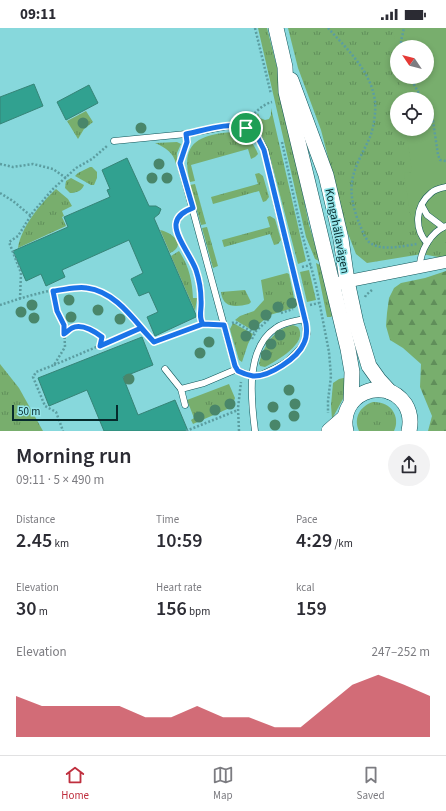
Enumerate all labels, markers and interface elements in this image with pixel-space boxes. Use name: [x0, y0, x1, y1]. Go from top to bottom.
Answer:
text: 09:11: [20, 4, 56, 25]
north arrow: [390, 40, 434, 84]
map controls: [390, 40, 434, 136]
button: locate: [390, 92, 434, 136]
pin: [229, 111, 263, 145]
icon: arrive: [235, 117, 257, 139]
street label: Kongahällavägen: [320, 187, 354, 275]
scale bar: [12, 403, 118, 422]
text: 50 m: [18, 404, 40, 419]
text: Morning run: [16, 440, 132, 472]
button: share: [388, 444, 430, 486]
text: 09:11 · 5 × 490 m: [16, 471, 104, 489]
text: Distance: [16, 512, 55, 527]
text: Time: [156, 512, 179, 527]
text: Pace: [296, 512, 318, 527]
text: 2.45: [16, 527, 52, 555]
text: 10:59: [156, 527, 203, 555]
text: 4:29: [296, 527, 332, 555]
text: km: [52, 536, 69, 551]
text: /km: [332, 536, 353, 551]
text: Elevation: [16, 580, 59, 595]
text: Heart rate: [156, 580, 202, 595]
text: kcal: [296, 580, 315, 595]
text: 30: [16, 595, 37, 623]
text: 156: [156, 595, 187, 623]
text: 159: [296, 595, 327, 623]
text: m: [37, 604, 48, 619]
text: bpm: [187, 604, 210, 619]
text: Elevation: [16, 643, 67, 661]
text: 247–252 m: [372, 643, 430, 661]
tab: Home: [61, 764, 89, 803]
tab: Map: [212, 764, 234, 803]
tab: Saved: [357, 764, 385, 803]

